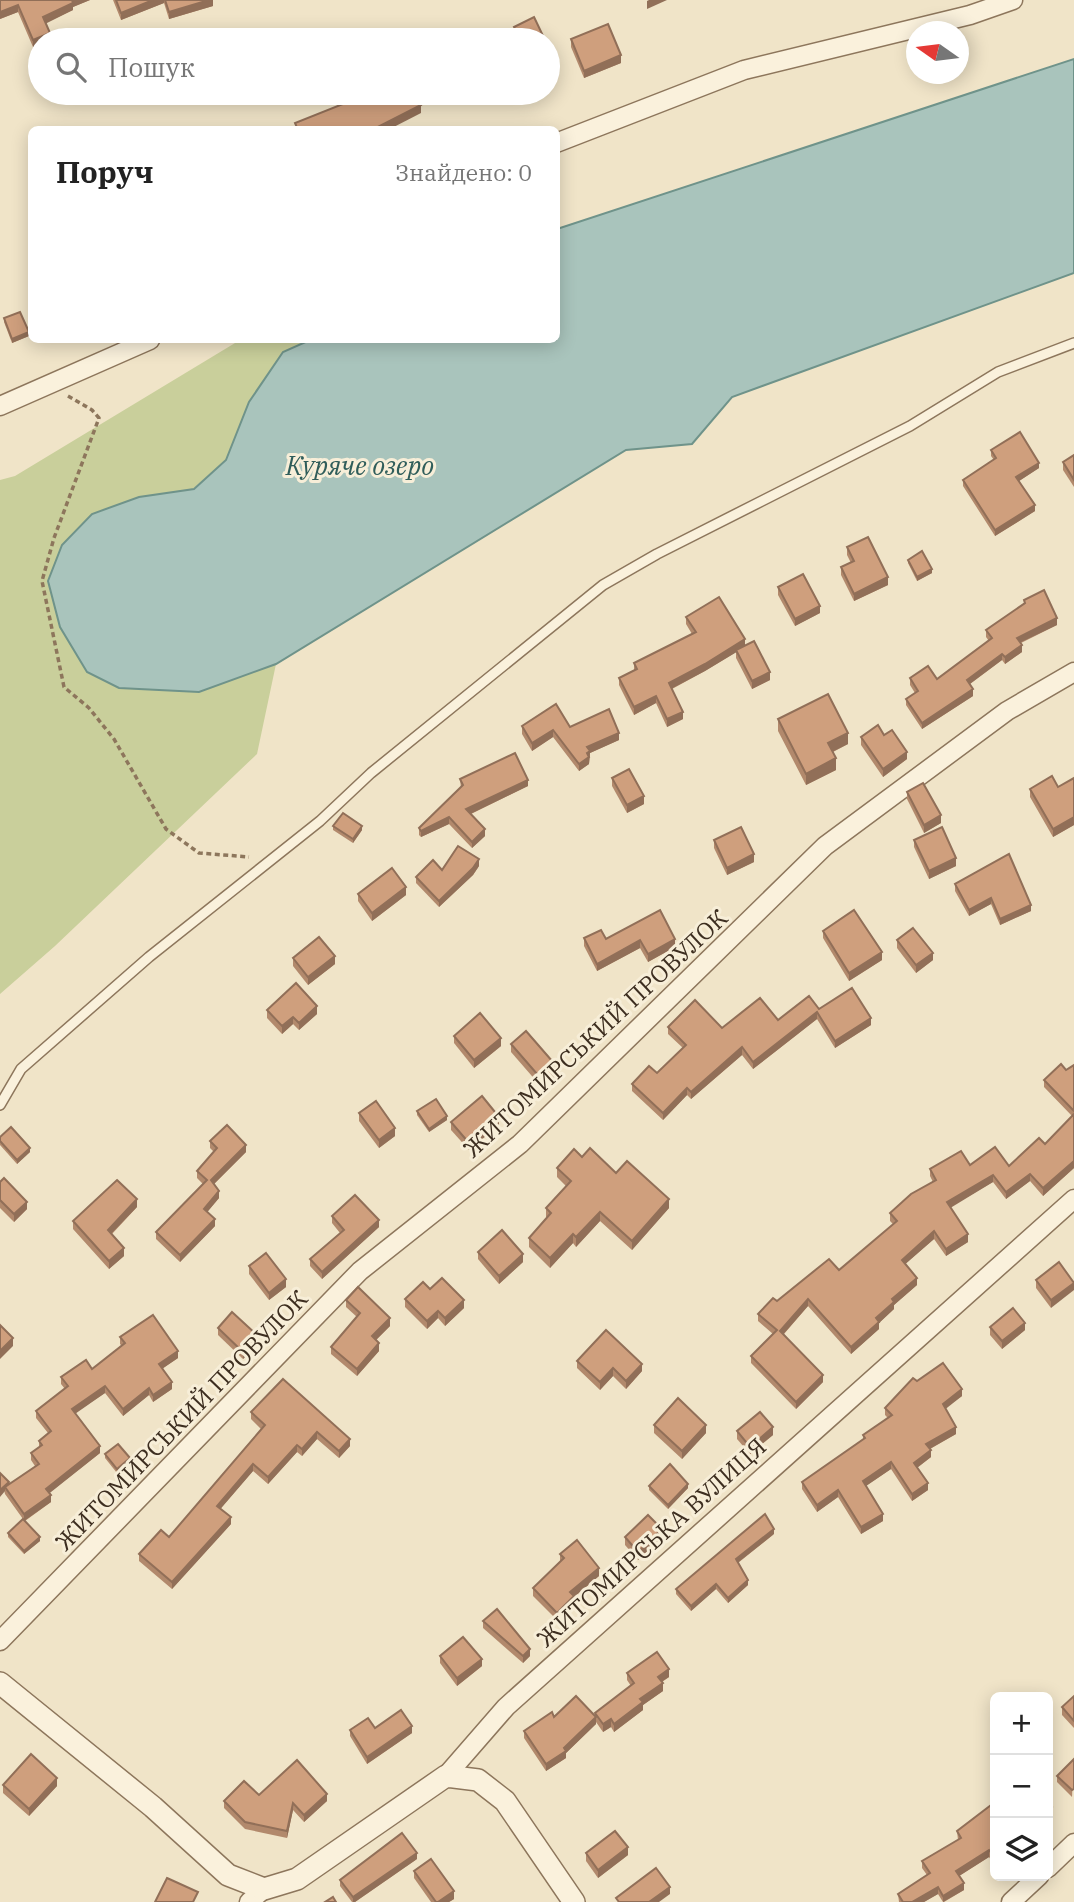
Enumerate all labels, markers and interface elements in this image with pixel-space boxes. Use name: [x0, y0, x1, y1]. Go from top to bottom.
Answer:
north arrow: [906, 21, 969, 84]
search box: [28, 28, 560, 105]
icon: search: [52, 48, 90, 86]
text: Пошук: [108, 50, 195, 84]
text: Поруч: [56, 152, 153, 191]
text: Знайдено: 0: [395, 157, 532, 187]
water label: Куряче озеро: [285, 448, 434, 482]
street label: ЖИТОМИРСЬКИЙ ПРОВУЛОК: [456, 901, 734, 1164]
street label: ЖИТОМИРСЬКИЙ ПРОВУЛОК: [48, 1282, 315, 1557]
street label: ЖИТОМИРСЬКА ВУЛИЦЯ: [529, 1430, 773, 1654]
map controls: [990, 1692, 1053, 1881]
button: +: [990, 1692, 1053, 1755]
button: −: [990, 1755, 1053, 1818]
button: layers: [990, 1818, 1053, 1881]

